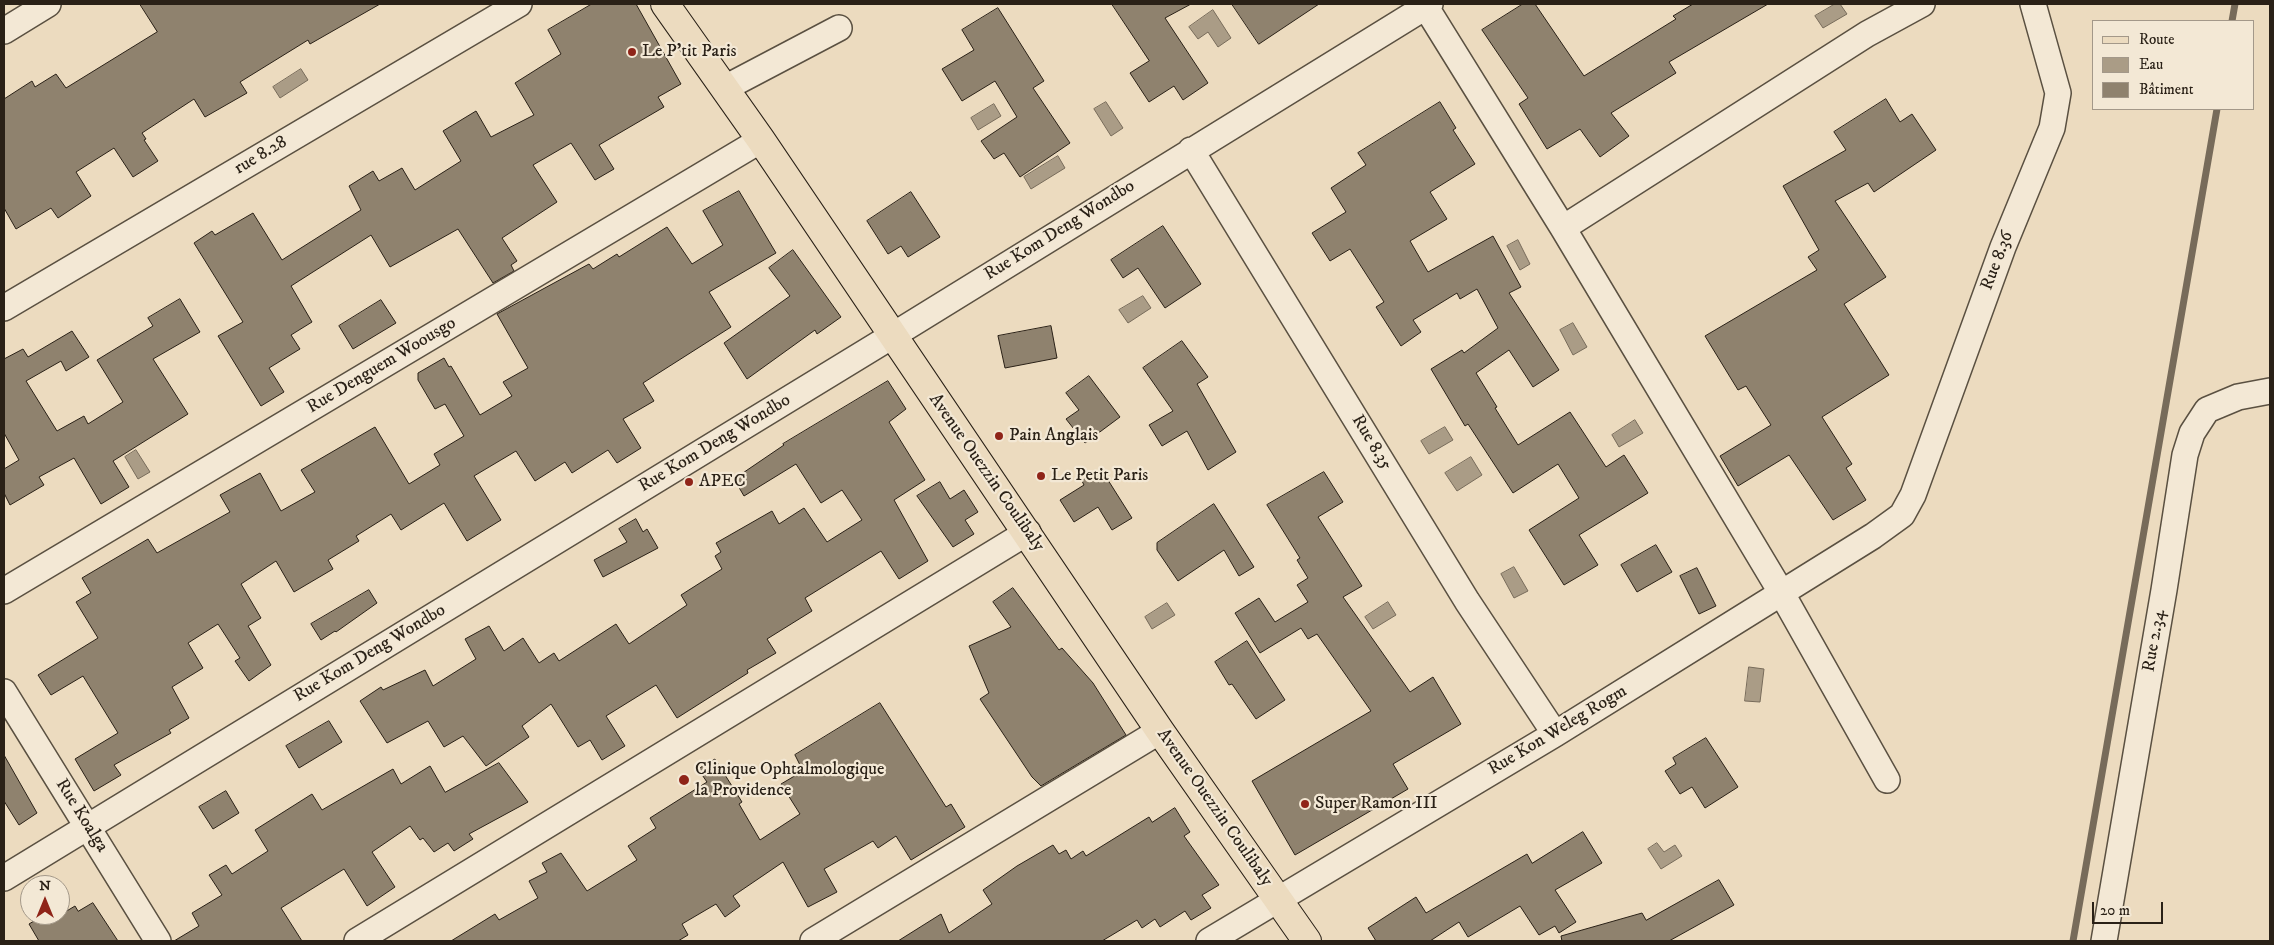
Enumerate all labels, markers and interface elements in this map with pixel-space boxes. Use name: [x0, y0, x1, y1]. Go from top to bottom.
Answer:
legend: [2092, 20, 2254, 110]
text: Route: [2139, 30, 2174, 49]
place label: Le P'tit Paris: [642, 41, 737, 63]
marker: Le P'tit Paris: [626, 46, 638, 58]
text: Eau: [2139, 55, 2163, 74]
text: Bâtiment: [2139, 80, 2194, 99]
street label: rue 8.28: [231, 132, 291, 180]
street label: Rue Kom Deng Wondbo: [981, 176, 1139, 286]
street label: Rue 8.36: [1977, 229, 2019, 293]
street label: Rue Denguem Woousgo: [304, 313, 460, 419]
street label: Rue Kom Deng Wondbo: [635, 390, 795, 498]
street label: Avenue Ouezzin Coulibaly: [923, 390, 1049, 556]
street label: Rue 8.35: [1346, 411, 1396, 475]
place label: Pain Anglais: [1009, 425, 1098, 447]
marker: Pain Anglais: [993, 430, 1005, 442]
place label: Le Petit Paris: [1051, 465, 1148, 487]
marker: Le Petit Paris: [1035, 470, 1047, 482]
place label: APEC: [699, 471, 746, 493]
marker: APEC: [683, 476, 695, 488]
street label: Rue Kom Deng Wondbo: [290, 600, 450, 708]
street label: Rue 2.34: [2139, 608, 2171, 674]
street label: Rue Kon Weleg Rogm: [1485, 681, 1631, 781]
street label: Avenue Ouezzin Coulibaly: [1151, 725, 1277, 891]
place label: Clinique Ophtalmologique la Providence: [695, 759, 885, 802]
marker: Clinique Ophtalmologique la Providence: [677, 773, 691, 787]
street label: Rue Koalga: [50, 775, 112, 857]
place label: Super Ramon III: [1315, 793, 1438, 815]
marker: Super Ramon III: [1299, 798, 1311, 810]
north arrow: [20, 875, 70, 925]
text: N: [39, 877, 51, 895]
scale bar: [2094, 892, 2165, 924]
text: 20 m: [2100, 901, 2130, 920]

